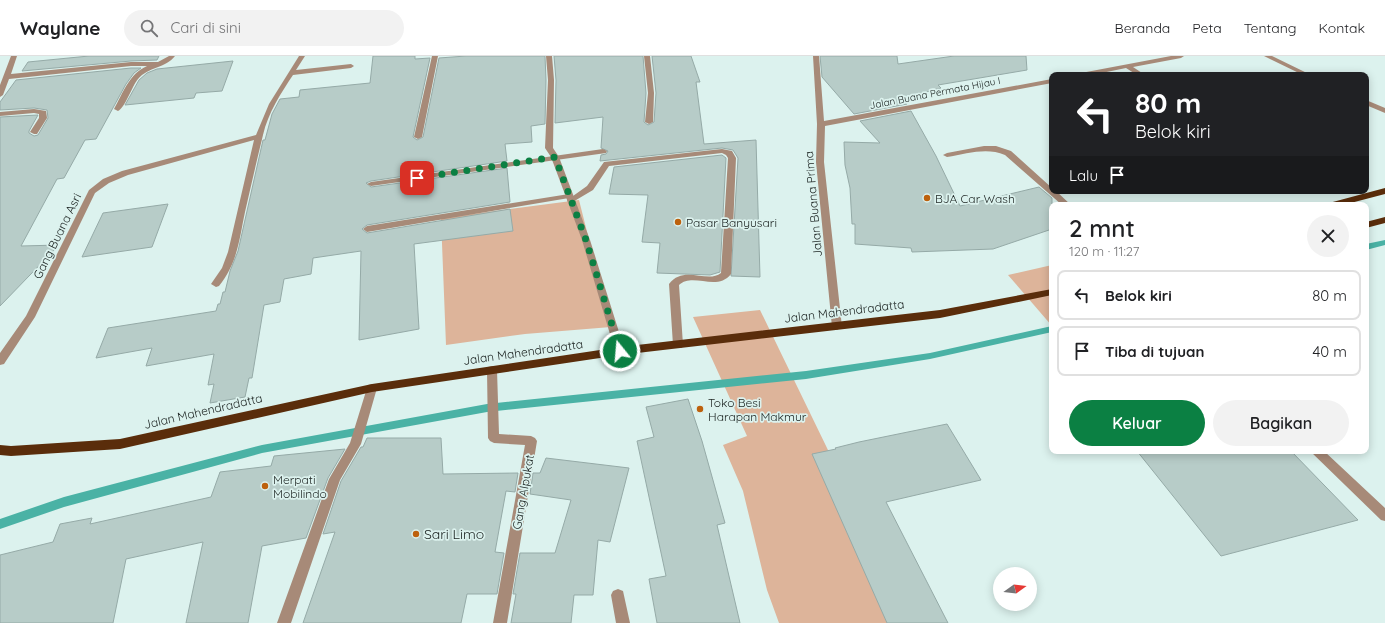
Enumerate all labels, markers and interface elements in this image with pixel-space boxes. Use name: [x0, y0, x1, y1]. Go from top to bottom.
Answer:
search box: [124, 10, 404, 46]
text: Waylane: [20, 16, 100, 40]
icon: search: [138, 17, 160, 39]
text: Cari di sini: [170, 18, 241, 37]
text: Beranda: [1115, 19, 1170, 37]
text: Peta: [1192, 19, 1222, 37]
text: Tentang: [1244, 19, 1297, 37]
text: Kontak: [1319, 19, 1365, 37]
street label: Jalan Buana Permata Hijau I: [868, 74, 1002, 112]
text: 80 m: [1135, 85, 1201, 120]
icon: left: [1069, 88, 1121, 140]
text: Belok kiri: [1135, 120, 1211, 143]
street label: Jalan Buana Prima: [801, 150, 825, 258]
pin: [400, 161, 434, 195]
icon: arrive: [1106, 164, 1128, 186]
text: Lalu: [1069, 166, 1098, 185]
icon: arrive: [406, 167, 428, 189]
street label: Gang Buana Asri: [30, 191, 84, 281]
place label: BJA Car Wash: [935, 191, 1015, 206]
marker: BJA Car Wash: [922, 193, 932, 203]
text: 2 mnt: [1069, 213, 1135, 243]
place label: Pasar Banyusari: [686, 215, 777, 230]
button: close: [1307, 215, 1349, 257]
marker: Pasar Banyusari: [673, 217, 683, 227]
text: 120 m · 11:27: [1069, 243, 1139, 259]
icon: left: [1071, 284, 1093, 306]
text: Belok kiri: [1105, 286, 1172, 305]
text: 80 m: [1312, 286, 1347, 305]
street label: Jalan Mahendradatta: [783, 296, 905, 326]
position arrow: [599, 330, 641, 372]
street label: Jalan Mahendradatta: [462, 336, 584, 368]
icon: arrive: [1071, 340, 1093, 362]
text: Tiba di tujuan: [1105, 342, 1204, 361]
text: 40 m: [1312, 342, 1347, 361]
street label: Jalan Mahendradatta: [142, 390, 264, 432]
place label: Toko Besi Harapan Makmur: [708, 395, 807, 424]
button: Keluar: [1069, 400, 1205, 446]
button: Bagikan: [1213, 400, 1349, 446]
marker: Toko Besi Harapan Makmur: [695, 404, 705, 414]
street label: Gang Alpukat: [509, 453, 537, 531]
place label: Merpati Mobilindo: [273, 472, 327, 501]
marker: Merpati Mobilindo: [260, 481, 270, 491]
place label: Sari Limo: [424, 525, 484, 543]
marker: Sari Limo: [411, 529, 421, 539]
north arrow: [993, 567, 1037, 611]
map controls: [993, 567, 1037, 611]

